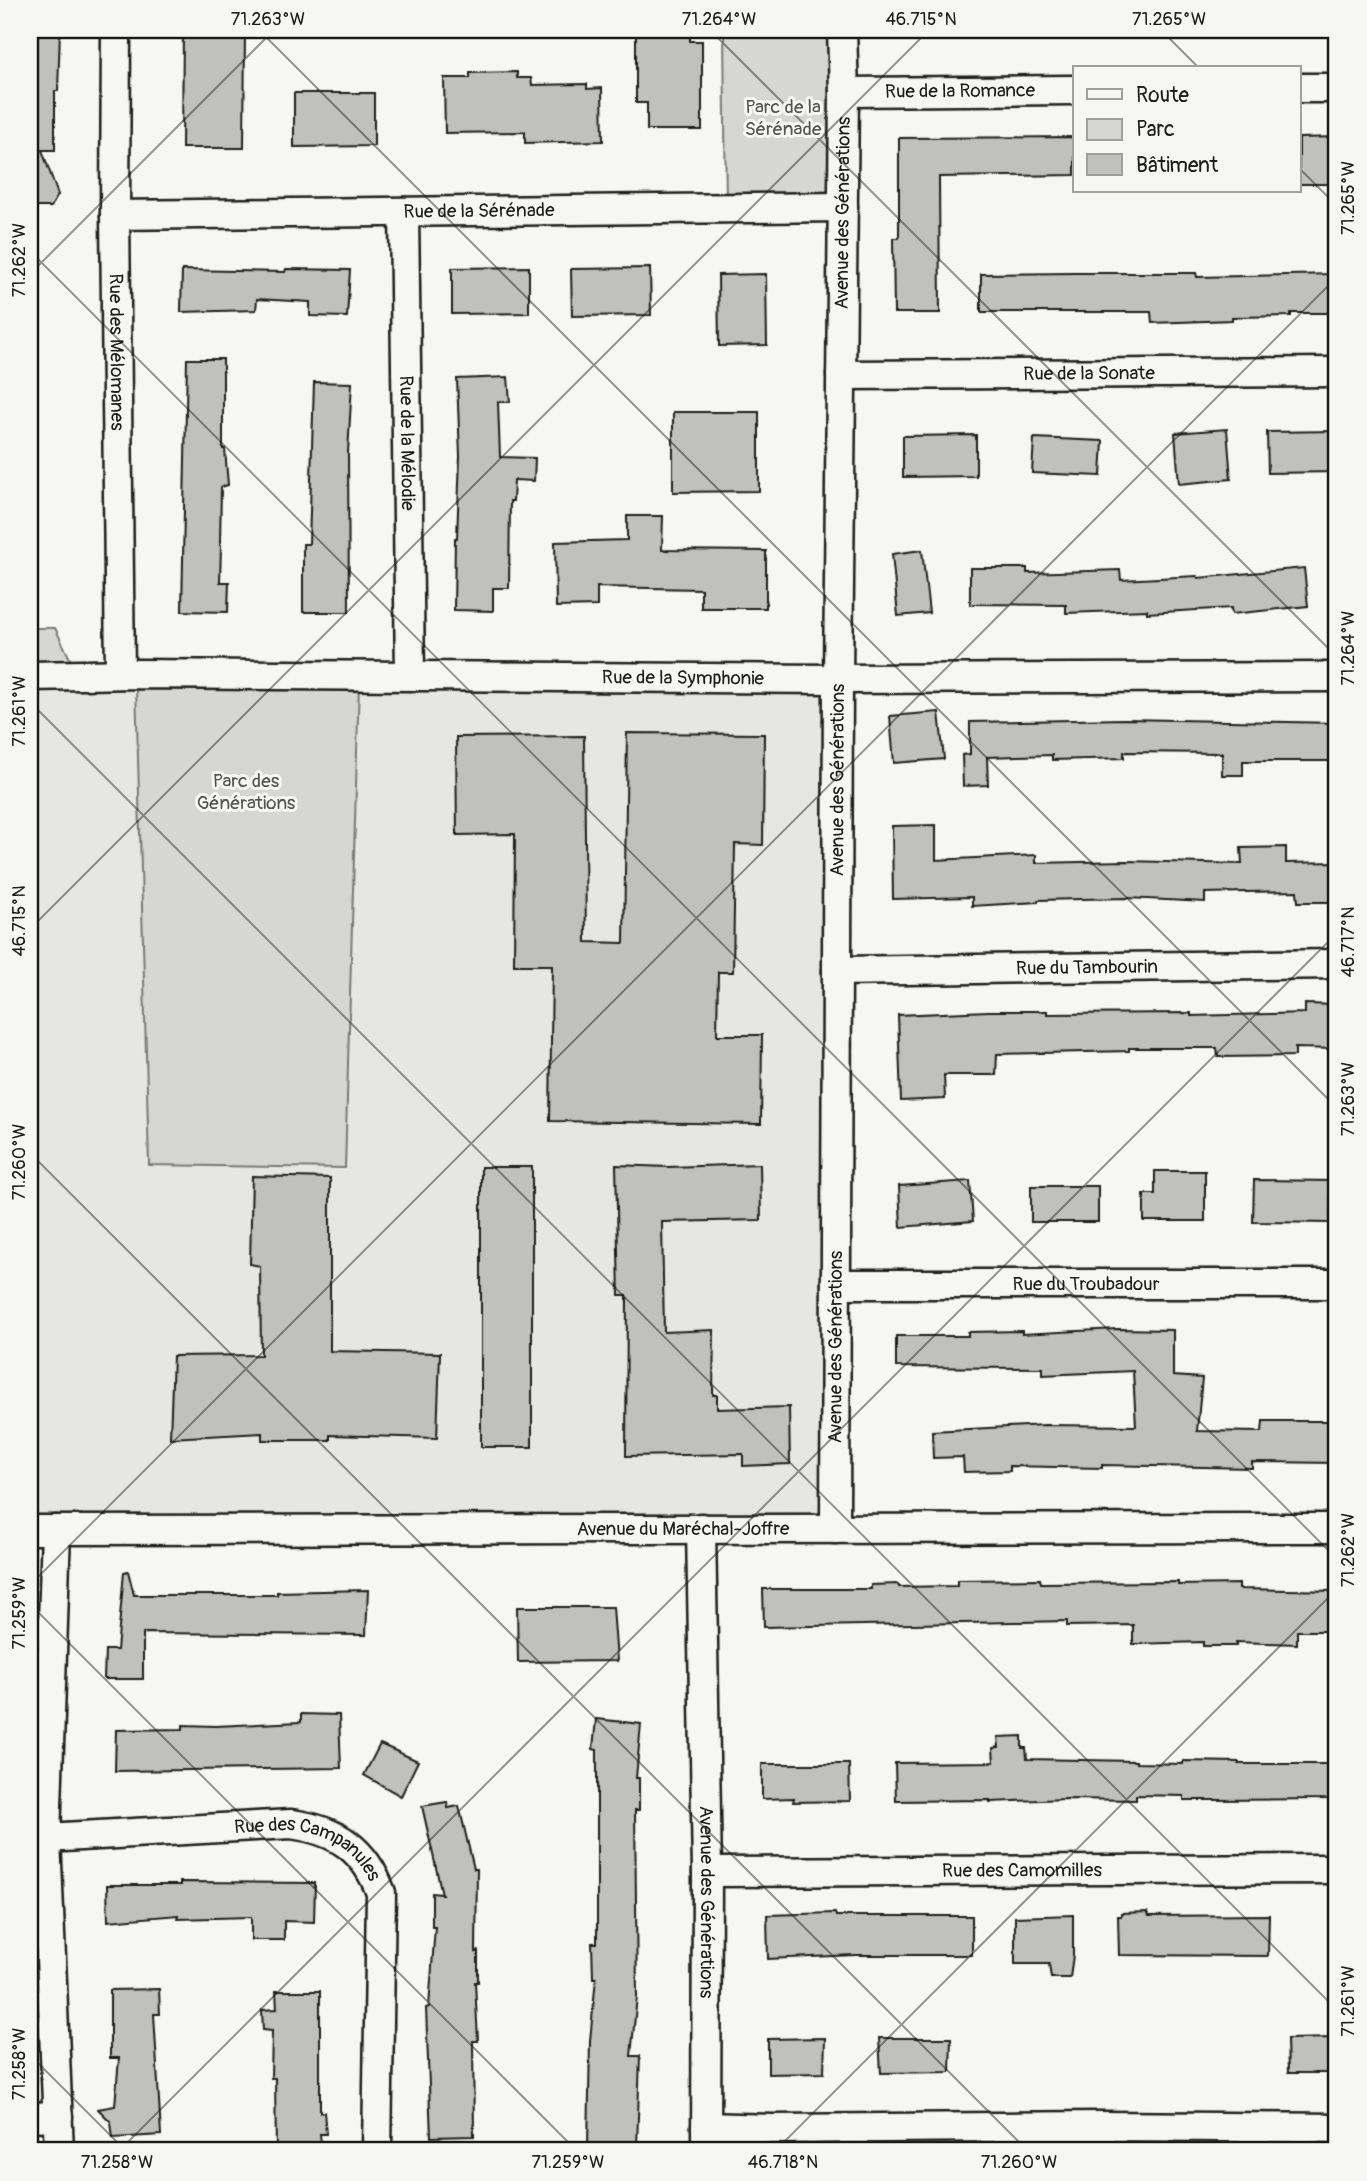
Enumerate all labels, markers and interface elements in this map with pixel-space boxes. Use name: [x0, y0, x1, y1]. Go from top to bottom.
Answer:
text: 71.263°W: [231, 8, 305, 31]
text: 71.264°W: [682, 8, 756, 31]
text: 46.715°N: [885, 8, 957, 31]
text: 71.265°W: [1132, 8, 1206, 31]
legend: [1073, 66, 1300, 192]
street label: Rue de la Romance: [885, 78, 1036, 104]
text: Route: [1136, 82, 1189, 109]
park label: Parc de la Sérénade: [745, 95, 822, 141]
street label: Avenue des Générations: [830, 116, 856, 310]
text: Parc: [1136, 116, 1175, 143]
text: Bâtiment: [1136, 152, 1219, 179]
text: 71.265°W: [1337, 161, 1360, 235]
street label: Rue de la Sérénade: [403, 198, 555, 224]
text: 71.262°W: [8, 223, 31, 297]
street label: Rue des Mélomanes: [104, 273, 129, 431]
street label: Rue de la Sonate: [1023, 361, 1156, 386]
street label: Rue de la Mélodie: [394, 375, 420, 511]
text: 71.264°W: [1337, 611, 1360, 685]
street label: Rue de la Symphonie: [602, 665, 765, 690]
text: 71.261°W: [8, 675, 31, 747]
street label: Avenue des Générations: [825, 683, 850, 876]
park label: Parc des Générations: [197, 769, 296, 815]
text: 46.715°N: [8, 885, 31, 957]
text: 46.717°N: [1337, 907, 1360, 978]
street label: Rue du Tambourin: [1016, 955, 1158, 980]
text: 71.263°W: [1337, 1062, 1360, 1136]
text: 71.260°W: [8, 1124, 31, 1200]
street label: Avenue des Générations: [823, 1250, 848, 1443]
street label: Rue du Troubadour: [1013, 1272, 1160, 1296]
text: 71.262°W: [1337, 1513, 1360, 1587]
street label: Avenue du Maréchal-Joffre: [577, 1517, 790, 1541]
text: 71.259°W: [8, 1577, 31, 1649]
street label: Avenue des Générations: [694, 1805, 719, 1999]
street label: Rue des Campanules: [234, 1812, 386, 1886]
street label: Rue des Camomilles: [942, 1858, 1102, 1883]
text: 71.261°W: [1337, 1965, 1360, 2037]
text: 71.258°W: [8, 2028, 31, 2100]
text: 71.258°W: [81, 2151, 153, 2174]
text: 71.259°W: [532, 2151, 604, 2174]
text: 46.718°N: [748, 2151, 818, 2174]
text: 71.260°W: [981, 2151, 1057, 2174]

